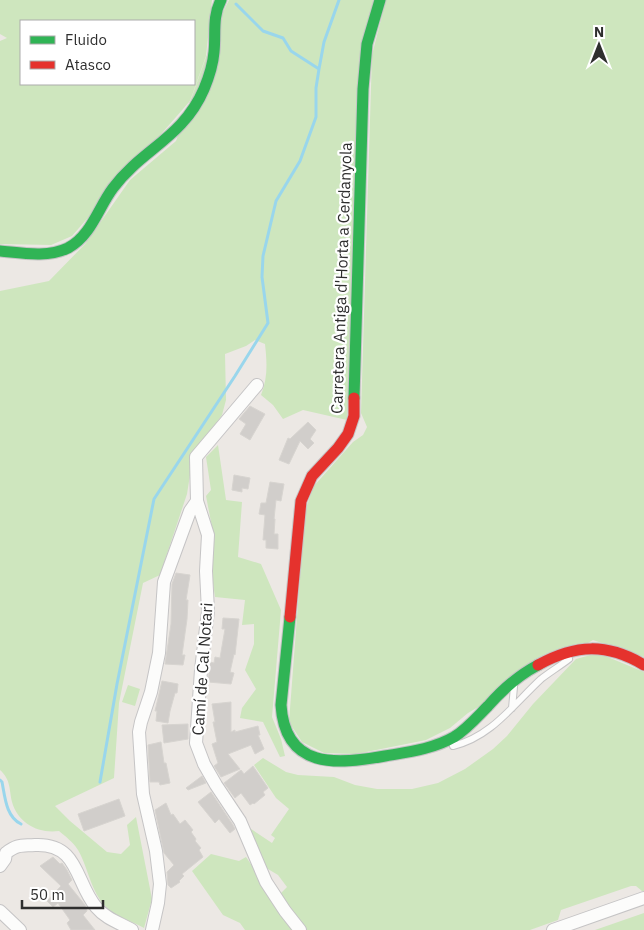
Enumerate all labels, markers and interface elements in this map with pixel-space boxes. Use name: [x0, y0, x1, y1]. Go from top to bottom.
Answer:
legend: [20, 20, 195, 85]
north arrow: [574, 20, 624, 70]
text: N: [594, 23, 604, 41]
text: Fluido: [65, 30, 107, 49]
text: Atasco: [65, 55, 111, 74]
street label: Carretera Antiga d'Horta a Cerdanyola: [326, 141, 356, 414]
street label: Camí de Cal Notari: [187, 602, 217, 736]
scale bar: [22, 878, 104, 910]
text: 50 m: [30, 885, 65, 904]

